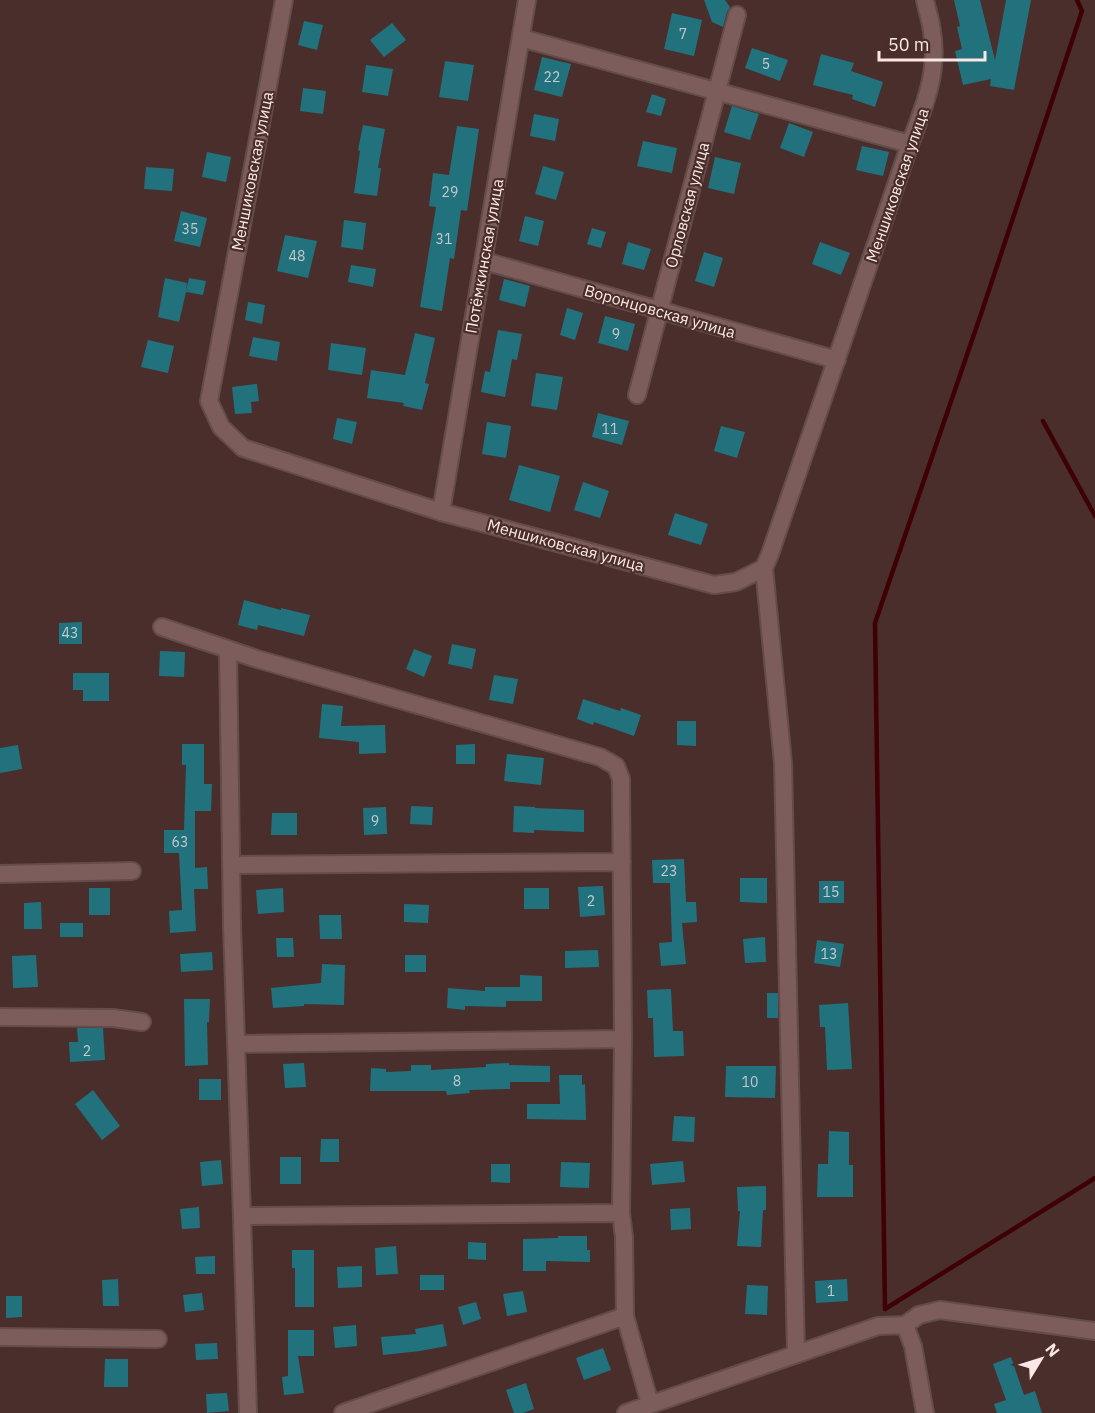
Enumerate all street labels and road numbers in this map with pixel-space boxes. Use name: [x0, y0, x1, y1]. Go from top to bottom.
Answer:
street label: Меншиковская улица: [227, 89, 277, 252]
street label: Меншиковская улица: [861, 105, 933, 265]
street label: Орловская улица: [661, 139, 714, 270]
street label: Потёмкинская улица: [461, 177, 508, 335]
street label: Воронцовская улица: [582, 280, 738, 342]
street label: Меншиковская улица: [485, 514, 647, 576]

